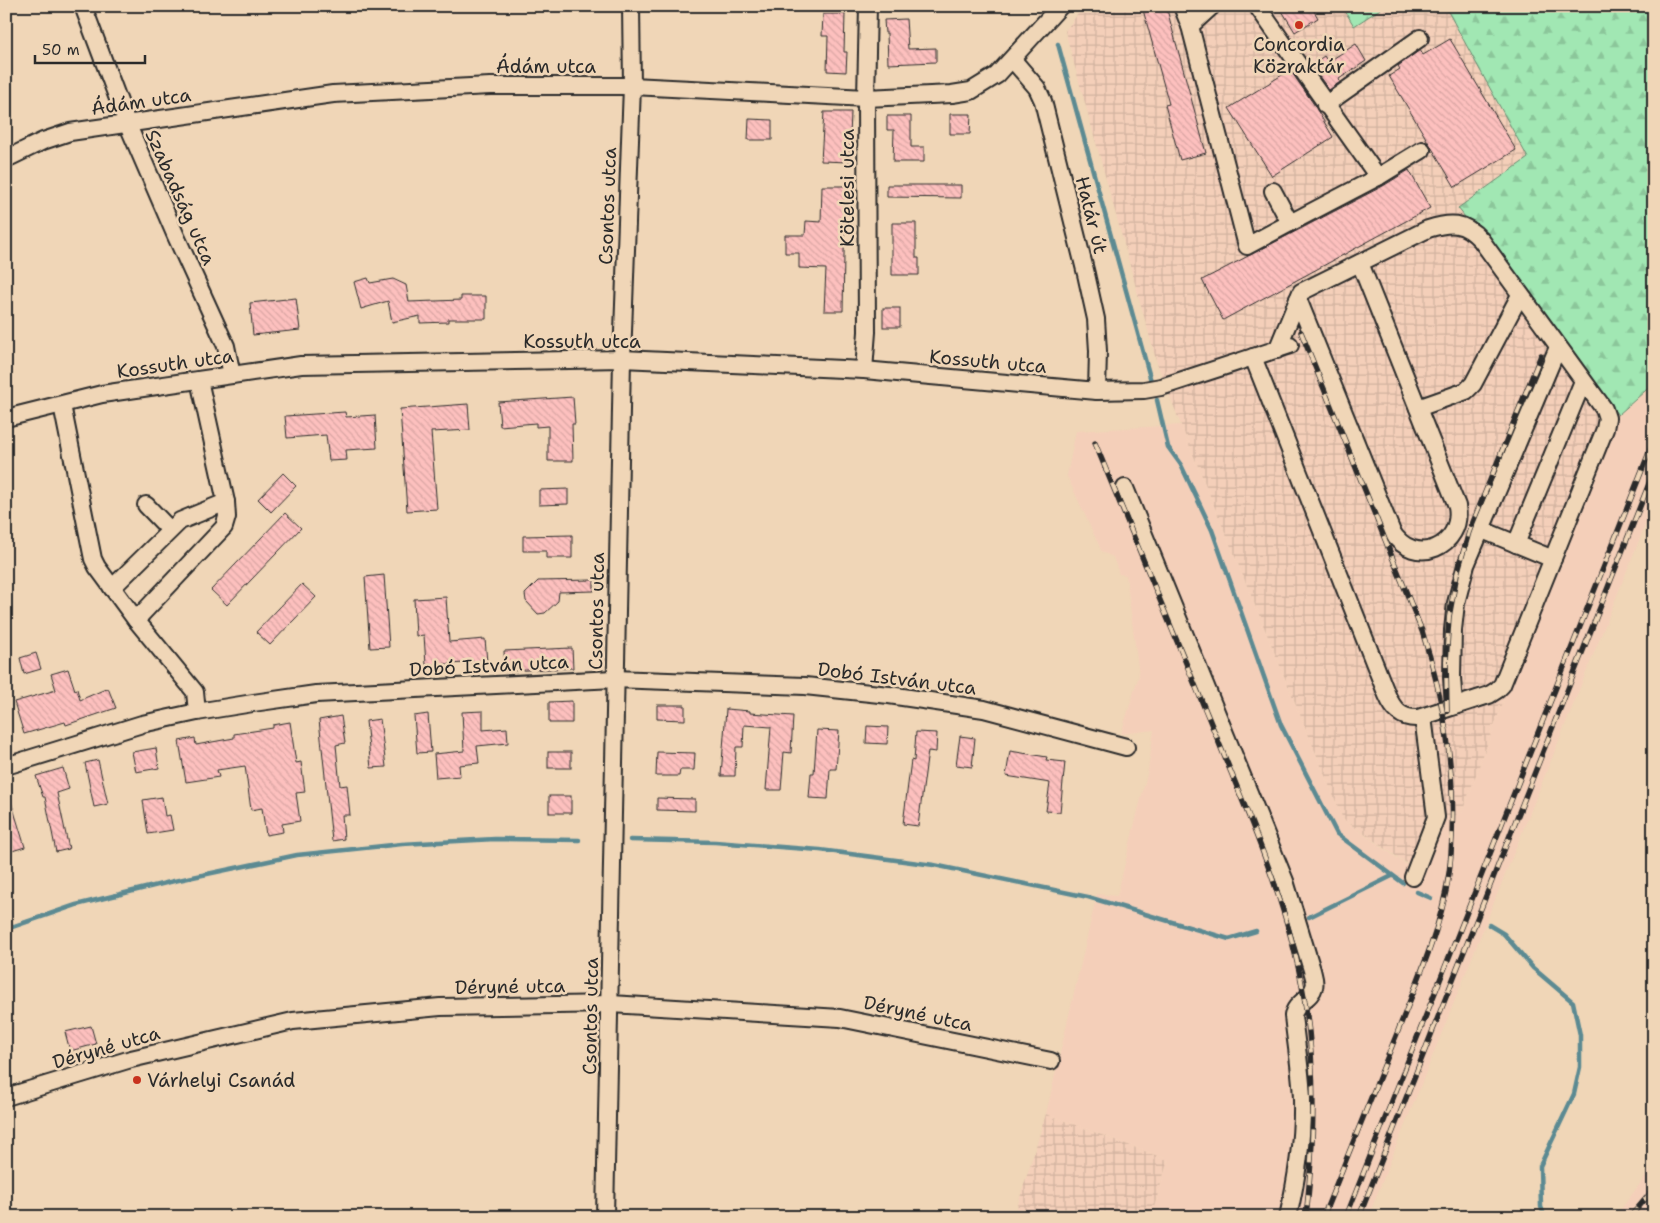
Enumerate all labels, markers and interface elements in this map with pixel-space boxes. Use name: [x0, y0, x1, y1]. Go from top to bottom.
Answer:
marker: Concordia Közraktár: [1293, 19, 1305, 31]
scale bar: [35, 32, 145, 64]
place label: Concordia Közraktár: [1253, 32, 1345, 79]
text: 50 m: [42, 40, 80, 60]
street label: Ádám utca: [496, 53, 596, 79]
street label: Ádám utca: [90, 81, 193, 121]
street label: Szabadság utca: [139, 125, 222, 269]
street label: Kötelesi utca: [835, 129, 860, 247]
street label: Csontos utca: [593, 147, 622, 265]
street label: Határ út: [1070, 174, 1113, 257]
street label: Kossuth utca: [523, 329, 641, 354]
street label: Kossuth utca: [115, 343, 235, 384]
street label: Kossuth utca: [928, 344, 1048, 379]
street label: Csontos utca: [583, 552, 610, 670]
street label: Dobó István utca: [409, 649, 570, 682]
street label: Dobó István utca: [816, 656, 978, 701]
street label: Csontos utca: [577, 957, 604, 1075]
street label: Déryné utca: [455, 973, 566, 1000]
street label: Déryné utca: [861, 990, 975, 1037]
street label: Déryné utca: [50, 1020, 163, 1075]
place label: Várhelyi Csanád: [147, 1068, 295, 1093]
marker: Várhelyi Csanád: [131, 1074, 143, 1086]

